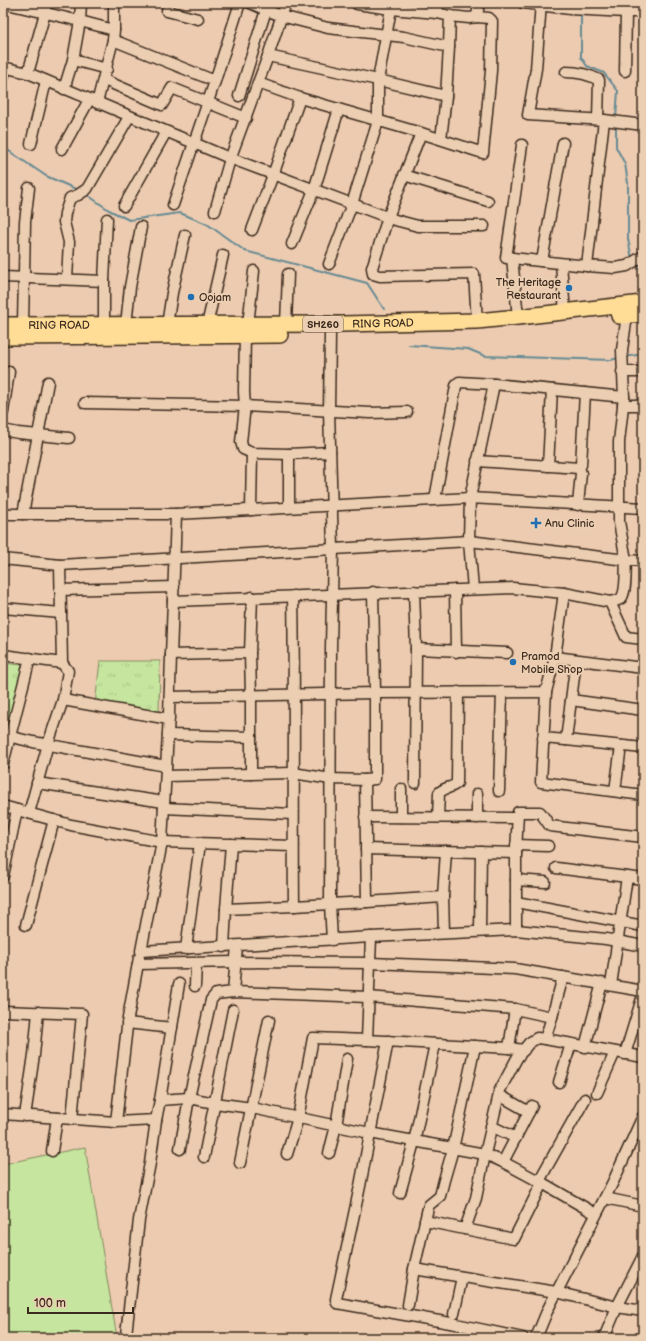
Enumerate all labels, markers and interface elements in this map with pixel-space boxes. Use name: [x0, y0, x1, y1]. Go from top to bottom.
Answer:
place label: The Heritage Restaurant: [496, 276, 562, 302]
marker: The Heritage Restaurant: [564, 283, 574, 293]
place label: Oojam: [199, 291, 231, 304]
marker: Oojam: [186, 292, 196, 302]
road number: SH260: [303, 316, 343, 332]
street label: RING ROAD: [352, 316, 414, 331]
street label: RING ROAD: [28, 319, 90, 332]
marker: Anu Clinic: [530, 517, 542, 529]
place label: Anu Clinic: [545, 517, 595, 530]
place label: Pramod Mobile Shop: [521, 650, 583, 676]
marker: Pramod Mobile Shop: [508, 657, 518, 667]
scale bar: [28, 1289, 133, 1315]
text: 100 m: [34, 1296, 66, 1311]

